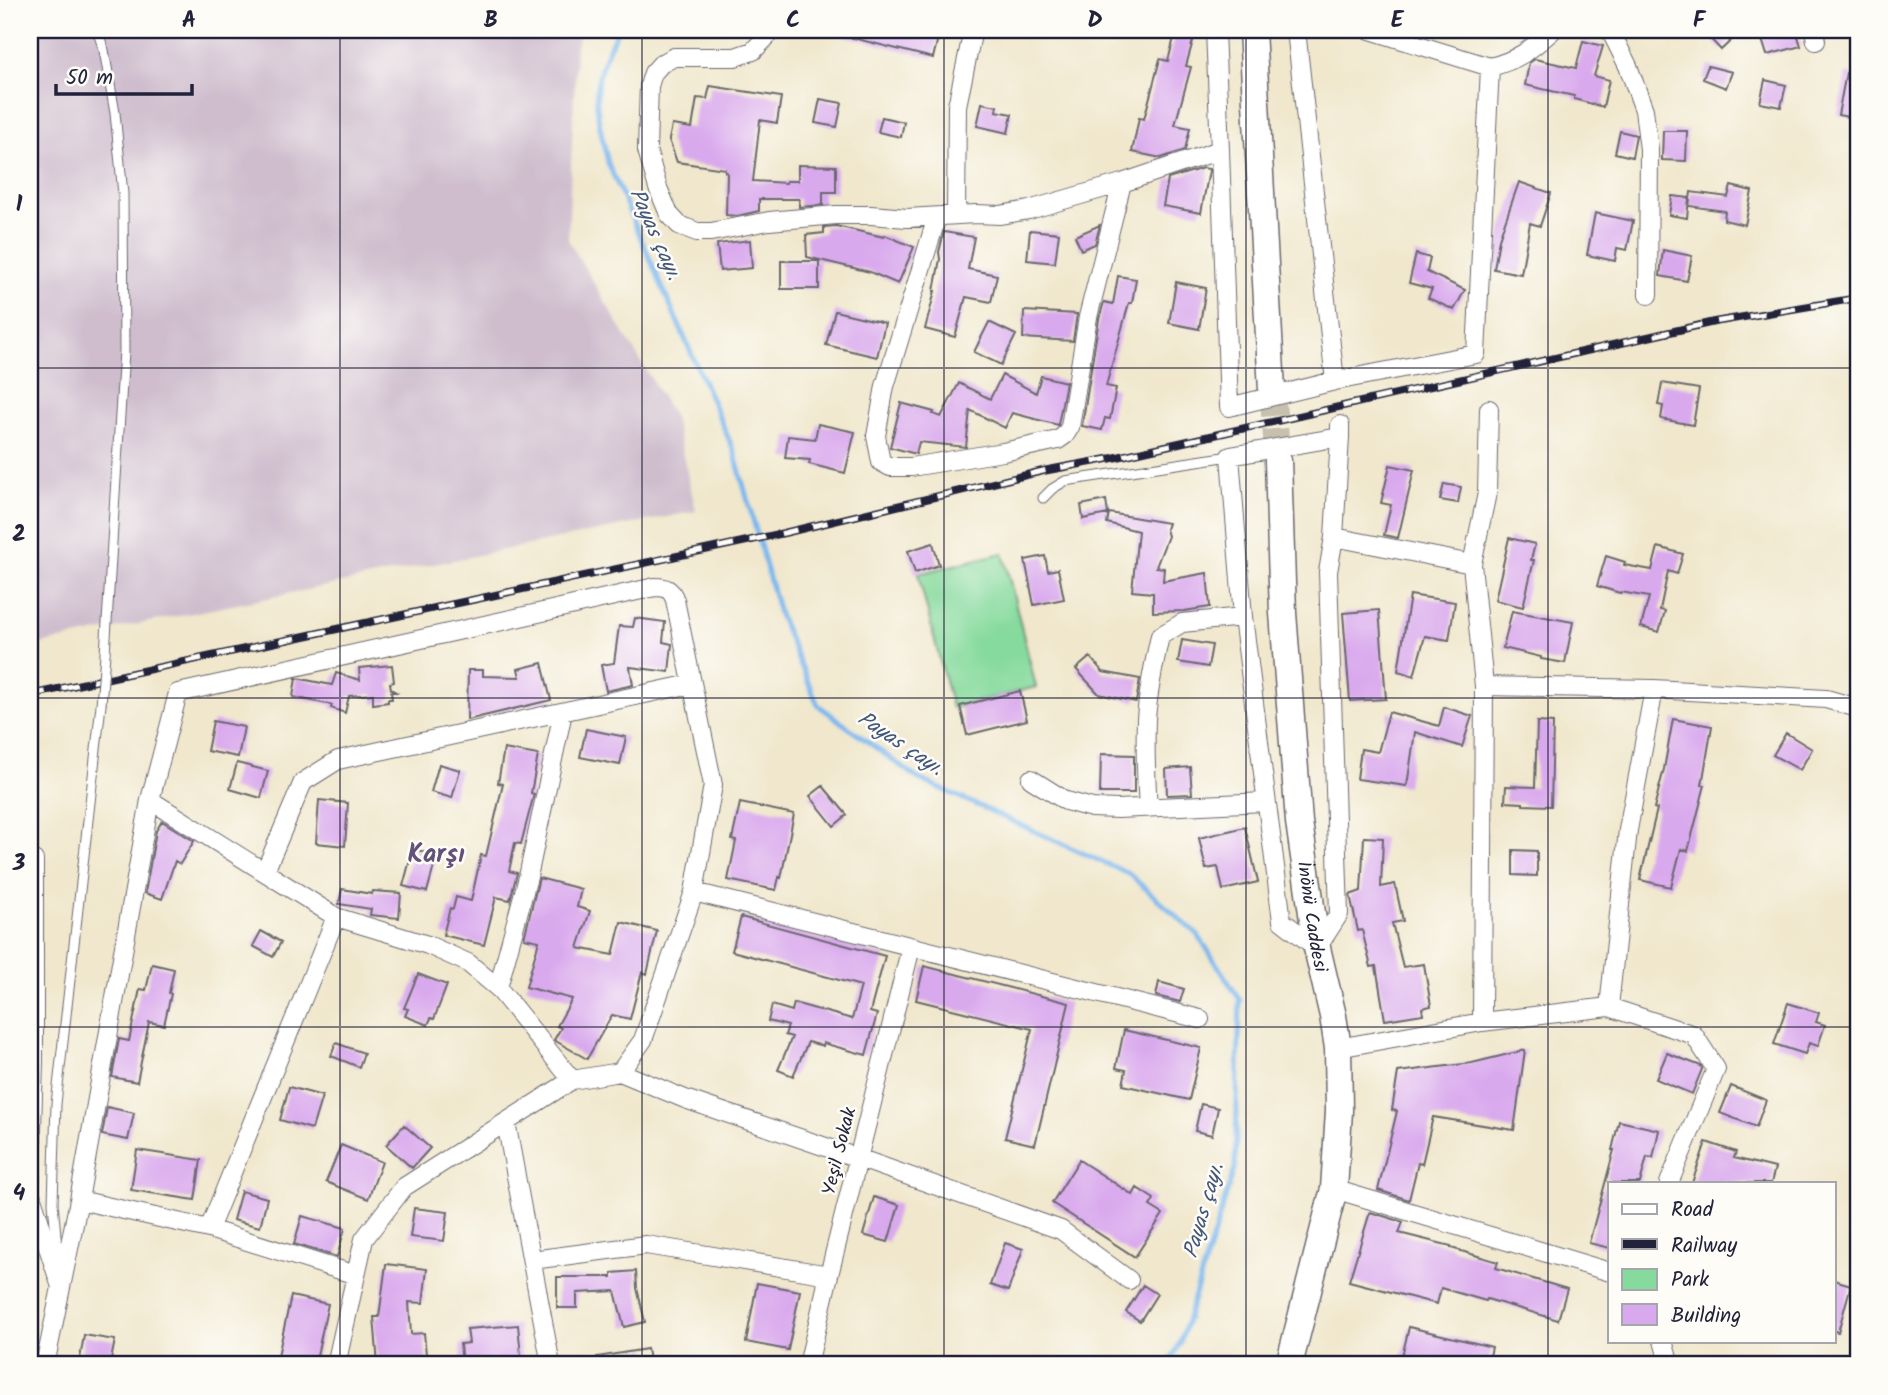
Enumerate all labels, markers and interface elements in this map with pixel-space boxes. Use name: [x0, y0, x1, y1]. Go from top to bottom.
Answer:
text: A: [182, 3, 196, 39]
text: B: [484, 3, 498, 39]
text: C: [786, 3, 800, 39]
text: D: [1087, 3, 1103, 39]
text: E: [1391, 3, 1405, 39]
text: F: [1693, 3, 1707, 39]
scale bar: [56, 52, 192, 96]
text: 50 m: [66, 62, 113, 95]
water label: Payas çayı.: [620, 183, 690, 286]
text: 1: [16, 187, 23, 223]
text: 2: [12, 517, 26, 553]
water label: Payas çayı.: [850, 703, 950, 785]
district label: Karşı: [407, 834, 465, 876]
text: 3: [12, 846, 26, 882]
street label: İnönü Caddesi: [1288, 859, 1335, 977]
street label: Yeşil Sokak: [815, 1104, 865, 1199]
water label: Payas çayı.: [1175, 1159, 1234, 1262]
text: 4: [13, 1176, 26, 1212]
legend: [1608, 1182, 1836, 1342]
text: Road: [1671, 1194, 1714, 1227]
text: Railway: [1671, 1230, 1737, 1263]
text: Park: [1671, 1264, 1709, 1297]
text: Building: [1671, 1300, 1741, 1333]

